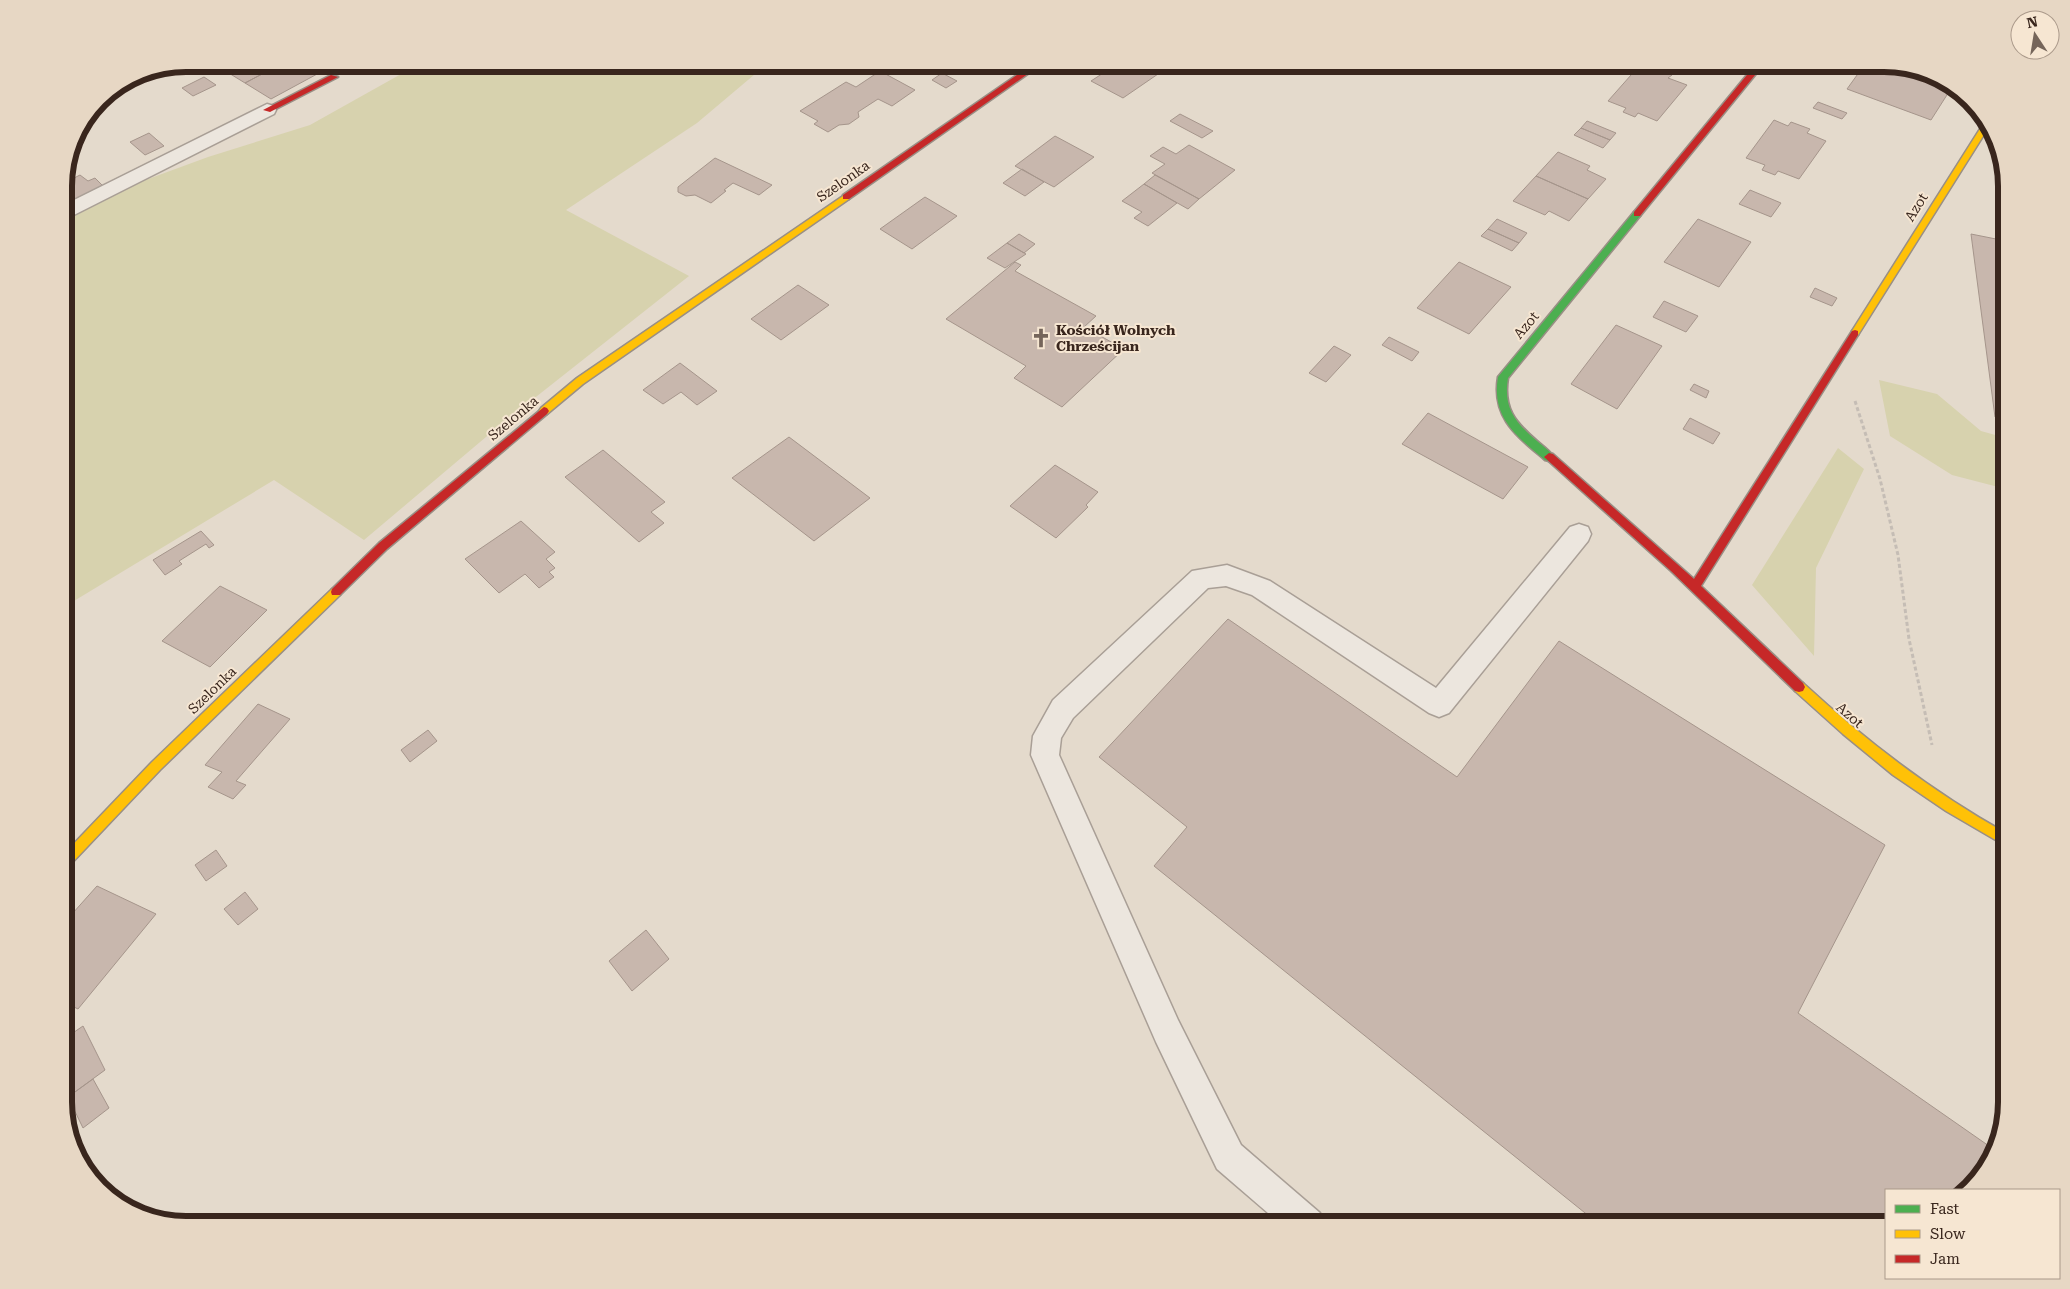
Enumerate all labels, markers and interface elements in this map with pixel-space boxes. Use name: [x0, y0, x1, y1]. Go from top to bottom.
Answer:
north arrow: [2010, 10, 2060, 60]
text: N: [2025, 13, 2039, 31]
street label: Szelonka: [814, 157, 873, 205]
street label: Azot: [1901, 190, 1931, 224]
street label: Azot: [1510, 308, 1542, 342]
place label: Kościół Wolnych Chrześcijan: [1056, 322, 1176, 354]
church icon: Kościół Wolnych Chrześcijan: [1030, 327, 1052, 349]
street label: Szelonka: [485, 392, 542, 444]
street label: Szelonka: [185, 663, 240, 717]
street label: Azot: [1833, 699, 1867, 731]
legend: [1885, 1189, 2060, 1279]
text: Fast: [1930, 1200, 1960, 1218]
text: Slow: [1930, 1225, 1966, 1243]
text: Jam: [1930, 1250, 1960, 1268]

